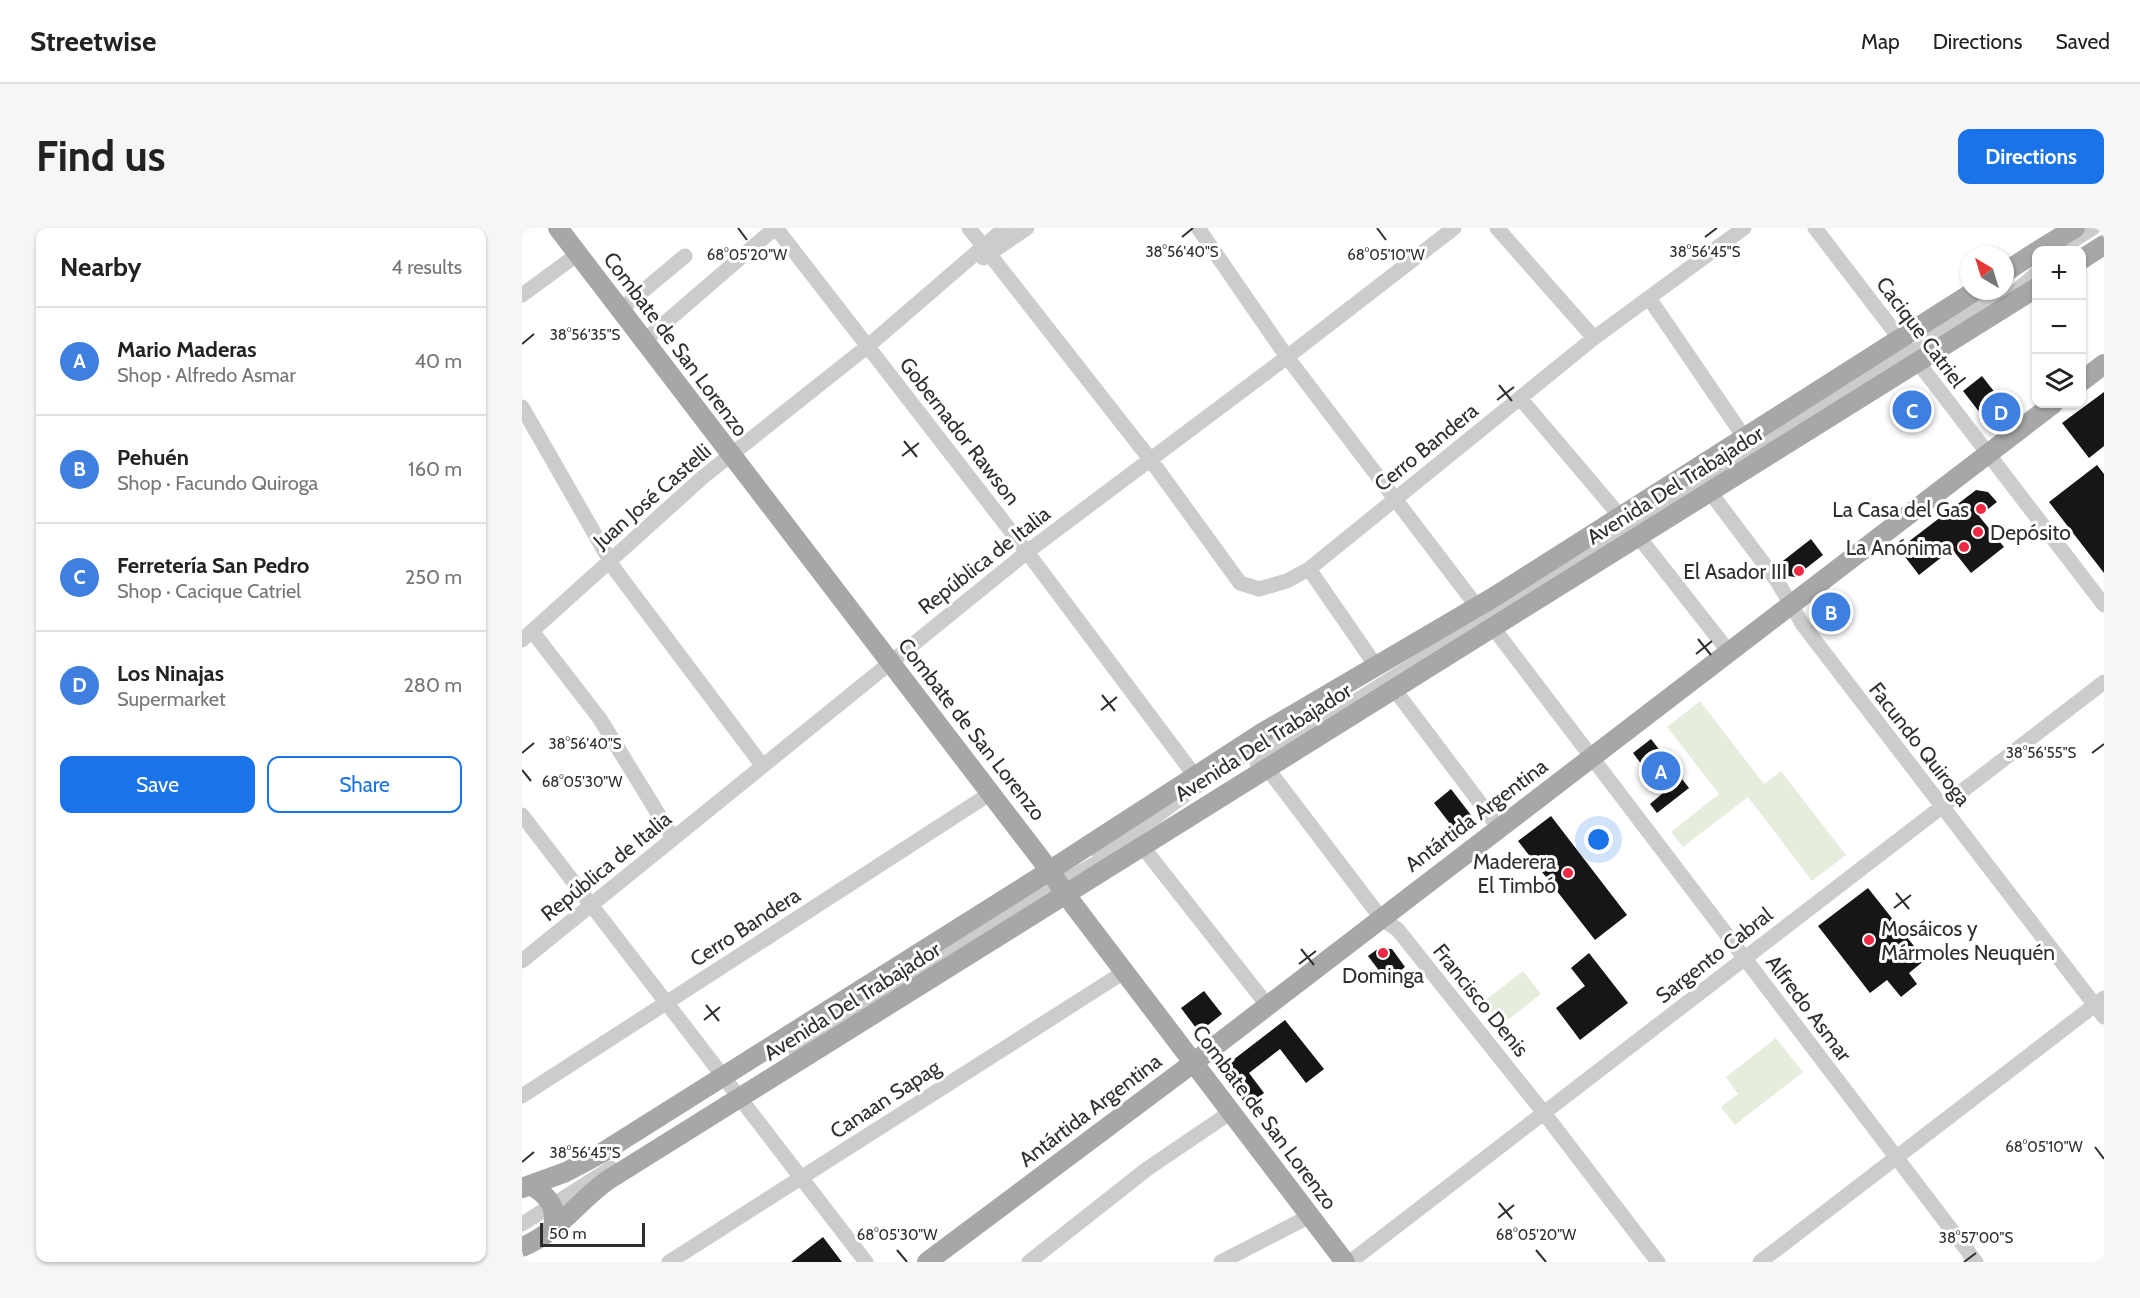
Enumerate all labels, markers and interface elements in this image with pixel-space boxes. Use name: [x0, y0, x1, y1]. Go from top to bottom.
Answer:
text: Streetwise: [30, 24, 156, 58]
text: Map: [1861, 29, 1900, 54]
text: Directions: [1933, 29, 2022, 54]
text: Saved: [2055, 29, 2110, 54]
button: Directions: [1958, 129, 2104, 184]
text: Find us: [36, 130, 165, 182]
text: 38°56'40"S: [1145, 243, 1219, 261]
text: 38°56'45"S: [1670, 243, 1741, 261]
text: 68°05'20"W: [707, 246, 788, 264]
text: 68°05'10"W: [1347, 246, 1426, 264]
north arrow: [1960, 246, 2014, 300]
map controls: [2032, 246, 2086, 408]
button: +: [2032, 246, 2086, 300]
street label: Combate de San Lorenzo: [598, 247, 754, 441]
text: Nearby: [60, 251, 141, 283]
text: 4 results: [391, 255, 462, 279]
street label: Cacique Catriel: [1871, 272, 1971, 392]
button: −: [2032, 300, 2086, 354]
text: 38°56'35"S: [550, 326, 621, 344]
text: Mario Maderas: [117, 336, 257, 363]
text: A: [73, 349, 86, 373]
text: 40 m: [414, 349, 462, 373]
street label: Gobernador Rawson: [895, 352, 1025, 510]
button: layers: [2032, 354, 2086, 408]
text: Shop · Alfredo Asmar: [117, 363, 296, 387]
pin: C: [1892, 388, 1932, 432]
pin: D: [1982, 390, 2020, 435]
street label: Cerro Bandera: [1369, 398, 1483, 496]
street label: Avenida Del Trabajador: [1582, 420, 1769, 550]
street label: Juan José Castelli: [587, 438, 716, 554]
text: Pehuén: [117, 444, 189, 471]
text: B: [73, 457, 86, 481]
text: 160 m: [408, 457, 462, 481]
text: Shop · Facundo Quiroga: [117, 471, 318, 495]
place label: La Casa del Gas: [1832, 497, 1969, 522]
street label: República de Italia: [913, 501, 1055, 619]
marker: La Casa del Gas: [1974, 502, 1988, 516]
place label: Depósito: [1990, 520, 2071, 545]
marker: Depósito: [1971, 525, 1985, 539]
place label: La Anónima: [1846, 535, 1952, 560]
marker: La Anónima: [1957, 540, 1971, 554]
text: Ferretería San Pedro: [117, 552, 309, 579]
place label: El Asador III: [1683, 559, 1787, 584]
marker: El Asador III: [1792, 564, 1806, 578]
text: C: [73, 565, 86, 589]
text: 250 m: [405, 565, 462, 589]
text: Shop · Cacique Catriel: [117, 579, 301, 603]
pin: B: [1812, 590, 1850, 634]
street label: Combate de San Lorenzo: [893, 633, 1051, 825]
text: Los Ninajas: [117, 660, 224, 687]
text: D: [72, 673, 87, 697]
text: 280 m: [403, 673, 462, 697]
street label: Avenida Del Trabajador: [1170, 677, 1357, 807]
street label: Facundo Quiroga: [1864, 677, 1976, 811]
text: Supermarket: [117, 687, 226, 711]
text: 38°56'40"S: [548, 735, 622, 753]
text: 38°56'55"S: [2006, 744, 2077, 762]
pin: A: [1642, 748, 1680, 794]
street label: Antártida Argentina: [1400, 753, 1552, 877]
button: Save: [60, 756, 255, 813]
button: Share: [267, 756, 462, 813]
text: 68°05'30"W: [542, 773, 623, 791]
street label: República de Italia: [536, 806, 676, 926]
your location: [1584, 825, 1613, 854]
place label: Maderera El Timbó: [1473, 849, 1556, 898]
marker: Maderera El Timbó: [1561, 866, 1575, 880]
street label: Cerro Bandera: [685, 882, 805, 972]
street label: Sargento Cabral: [1651, 902, 1777, 1008]
place label: Mosáicos y Mármoles Neuquén: [1881, 916, 2055, 965]
marker: Mosáicos y Mármoles Neuquén: [1862, 933, 1876, 947]
street label: Avenida Del Trabajador: [759, 936, 946, 1066]
street label: Francisco Denis: [1428, 939, 1534, 1062]
marker: Dominga: [1376, 946, 1390, 960]
street label: Alfredo Asmar: [1761, 950, 1857, 1066]
place label: Dominga: [1342, 963, 1424, 988]
street label: Combate de San Lorenzo: [1187, 1020, 1343, 1214]
street label: Antártida Argentina: [1014, 1048, 1166, 1172]
street label: Canaan Sapag: [825, 1054, 945, 1144]
text: 68°05'10"W: [2005, 1138, 2084, 1156]
text: 38°56'45"S: [550, 1144, 621, 1162]
scale bar: [540, 1220, 645, 1248]
text: 50 m: [549, 1224, 586, 1243]
text: 68°05'30"W: [857, 1226, 938, 1244]
text: 68°05'20"W: [1496, 1226, 1577, 1244]
text: 38°57'00"S: [1939, 1229, 2013, 1247]

